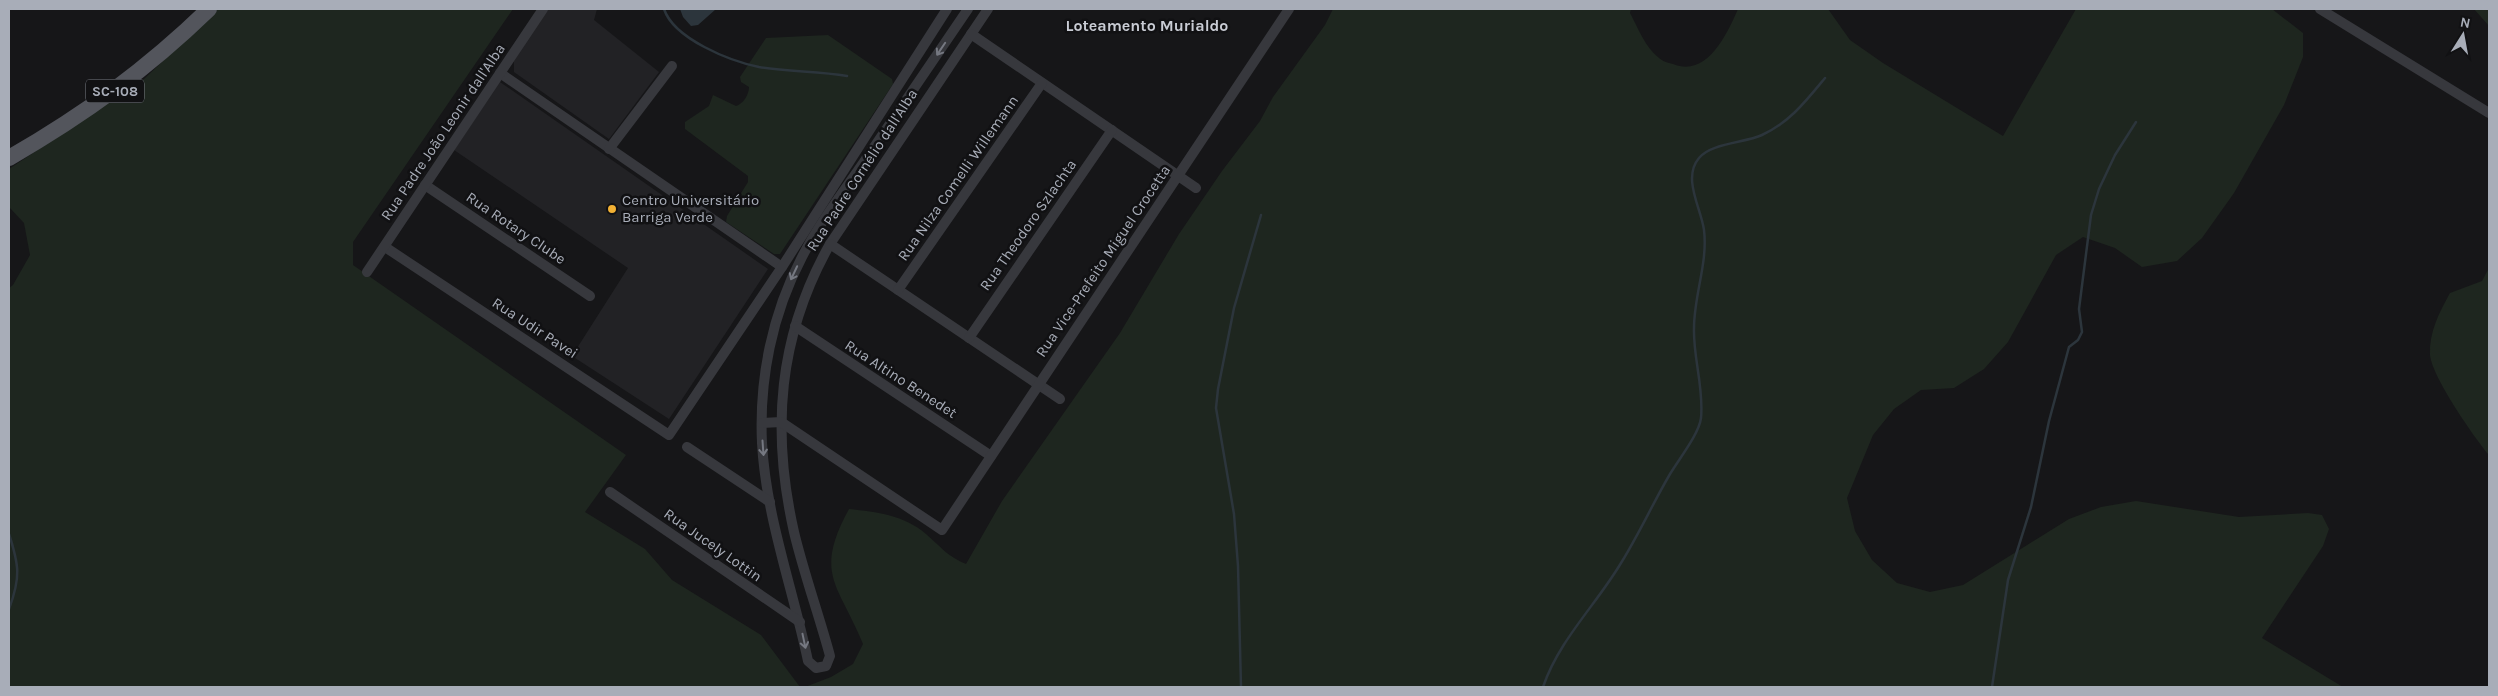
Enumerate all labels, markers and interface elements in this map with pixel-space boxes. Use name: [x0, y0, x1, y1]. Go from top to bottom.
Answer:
north arrow: [2438, 10, 2488, 60]
text: N: [2459, 13, 2472, 32]
district label: Loteamento Murialdo: [1066, 16, 1228, 35]
street label: Rua Padre João Leonir dall'Alba: [377, 40, 509, 224]
one-way arrow: [936, 42, 946, 56]
road number: SC-108: [86, 80, 144, 102]
street label: Rua Padre Cornélio dall'Alba: [803, 86, 921, 254]
street label: Rua Nilza Comelli Willemann: [894, 92, 1022, 264]
street label: Rua Theodoro Szlachta: [976, 156, 1080, 294]
street label: Rua Vice-Prefeito Miguel Crocetta: [1032, 162, 1174, 360]
street label: Rua Rotary Clube: [463, 188, 569, 268]
place label: Centro Universitário Barriga Verde: [622, 191, 759, 226]
marker: Centro Universitário Barriga Verde: [606, 203, 618, 215]
one-way arrow: [789, 265, 799, 280]
street label: Rua Udir Pavei: [489, 294, 581, 362]
street label: Rua Altino Benedet: [842, 336, 961, 422]
one-way arrow: [758, 440, 768, 456]
street label: Rua Jucely Lottin: [661, 505, 765, 585]
one-way arrow: [800, 633, 809, 649]

